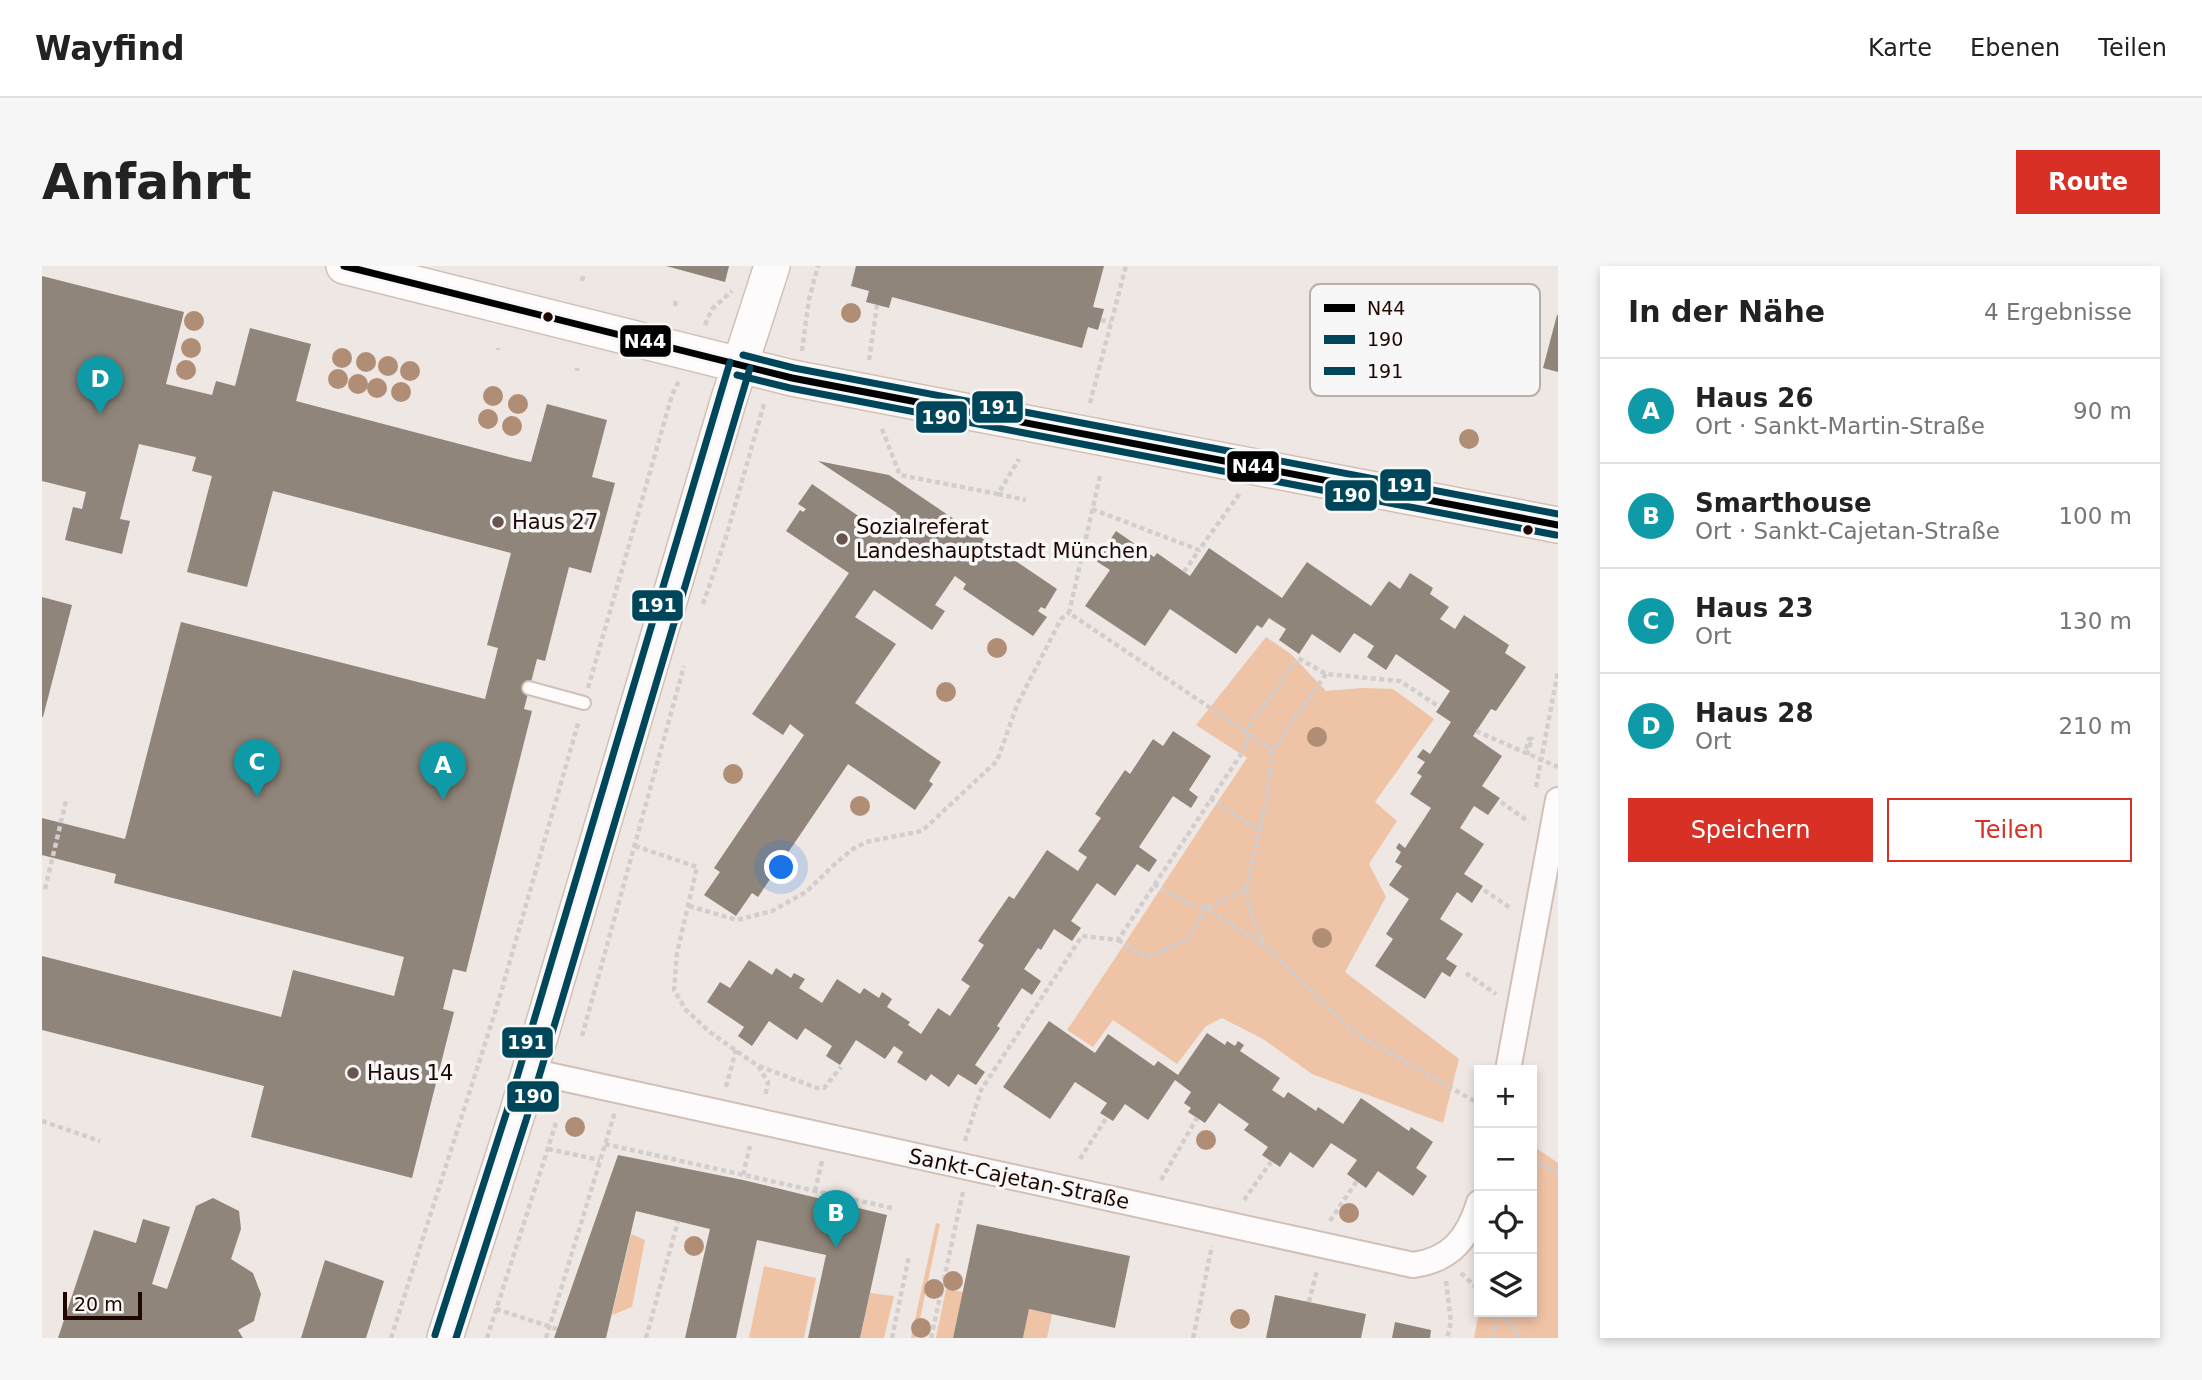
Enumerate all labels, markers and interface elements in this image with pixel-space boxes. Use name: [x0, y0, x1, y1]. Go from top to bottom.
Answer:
text: Wayfind: [35, 29, 185, 68]
text: Karte: [1868, 34, 1932, 62]
text: Ebenen: [1970, 34, 2060, 62]
text: Teilen: [2098, 34, 2167, 62]
button: Route: [2016, 150, 2160, 214]
text: Anfahrt: [42, 154, 252, 211]
legend: [1310, 284, 1540, 396]
text: In der Nähe: [1628, 294, 1825, 329]
text: N44: [1367, 297, 1405, 319]
text: 4 Ergebnisse: [1984, 299, 2132, 325]
unlabelled marker: [541, 310, 555, 324]
line badge: N44: [619, 324, 672, 358]
text: 190: [1367, 328, 1403, 350]
text: N44: [624, 330, 666, 352]
pin: D: [77, 356, 123, 414]
text: 191: [1367, 360, 1403, 382]
text: Haus 26: [1695, 383, 1814, 413]
line badge: 191: [971, 390, 1024, 424]
text: 191: [978, 396, 1018, 418]
text: A: [1642, 398, 1660, 424]
text: 90 m: [2073, 398, 2132, 424]
line badge: 190: [915, 400, 968, 434]
text: 190: [921, 406, 961, 428]
text: Ort · Sankt-Martin-Straße: [1695, 413, 1985, 439]
line badge: N44: [1226, 450, 1280, 483]
text: N44: [1232, 455, 1274, 477]
line badge: 191: [1379, 468, 1432, 502]
text: 191: [1386, 474, 1426, 496]
line badge: 190: [1324, 479, 1378, 512]
text: 190: [1331, 484, 1371, 506]
text: Smarthouse: [1695, 488, 1872, 518]
text: B: [1642, 503, 1660, 529]
text: 100 m: [2058, 503, 2132, 529]
place label: Haus 27: [512, 510, 598, 534]
marker: Haus 27: [490, 514, 506, 530]
place label: Sozialreferat Landeshauptstadt München: [856, 515, 1148, 563]
text: Ort · Sankt-Cajetan-Straße: [1695, 518, 2000, 544]
unlabelled marker: [1521, 523, 1535, 537]
marker: Sozialreferat Landeshauptstadt München: [834, 531, 850, 547]
line badge: 191: [631, 589, 684, 622]
text: Haus 23: [1695, 593, 1814, 623]
text: 191: [637, 594, 677, 616]
text: C: [1643, 608, 1659, 634]
text: 130 m: [2058, 608, 2132, 634]
text: Ort: [1695, 623, 1732, 649]
text: Haus 28: [1695, 698, 1814, 728]
text: D: [1641, 713, 1661, 739]
text: 210 m: [2058, 713, 2132, 739]
text: Ort: [1695, 728, 1732, 754]
pin: C: [234, 739, 280, 797]
pin: A: [420, 742, 466, 800]
button: Speichern: [1628, 798, 1873, 862]
button: Teilen: [1887, 798, 2132, 862]
your location: [764, 850, 798, 884]
line badge: 191: [501, 1026, 554, 1059]
text: 191: [507, 1031, 547, 1053]
place label: Haus 14: [367, 1061, 453, 1085]
marker: Haus 14: [345, 1065, 361, 1081]
map controls: [1474, 1065, 1537, 1317]
button: +: [1474, 1065, 1537, 1128]
line badge: 190: [506, 1080, 560, 1113]
text: 190: [513, 1085, 553, 1107]
button: −: [1474, 1128, 1537, 1191]
street label: Sankt-Cajetan-Straße: [906, 1144, 1132, 1214]
pin: B: [813, 1190, 859, 1248]
button: locate: [1474, 1191, 1537, 1254]
button: layers: [1474, 1254, 1537, 1317]
scale bar: [63, 1289, 142, 1321]
text: 20 m: [74, 1293, 123, 1315]

